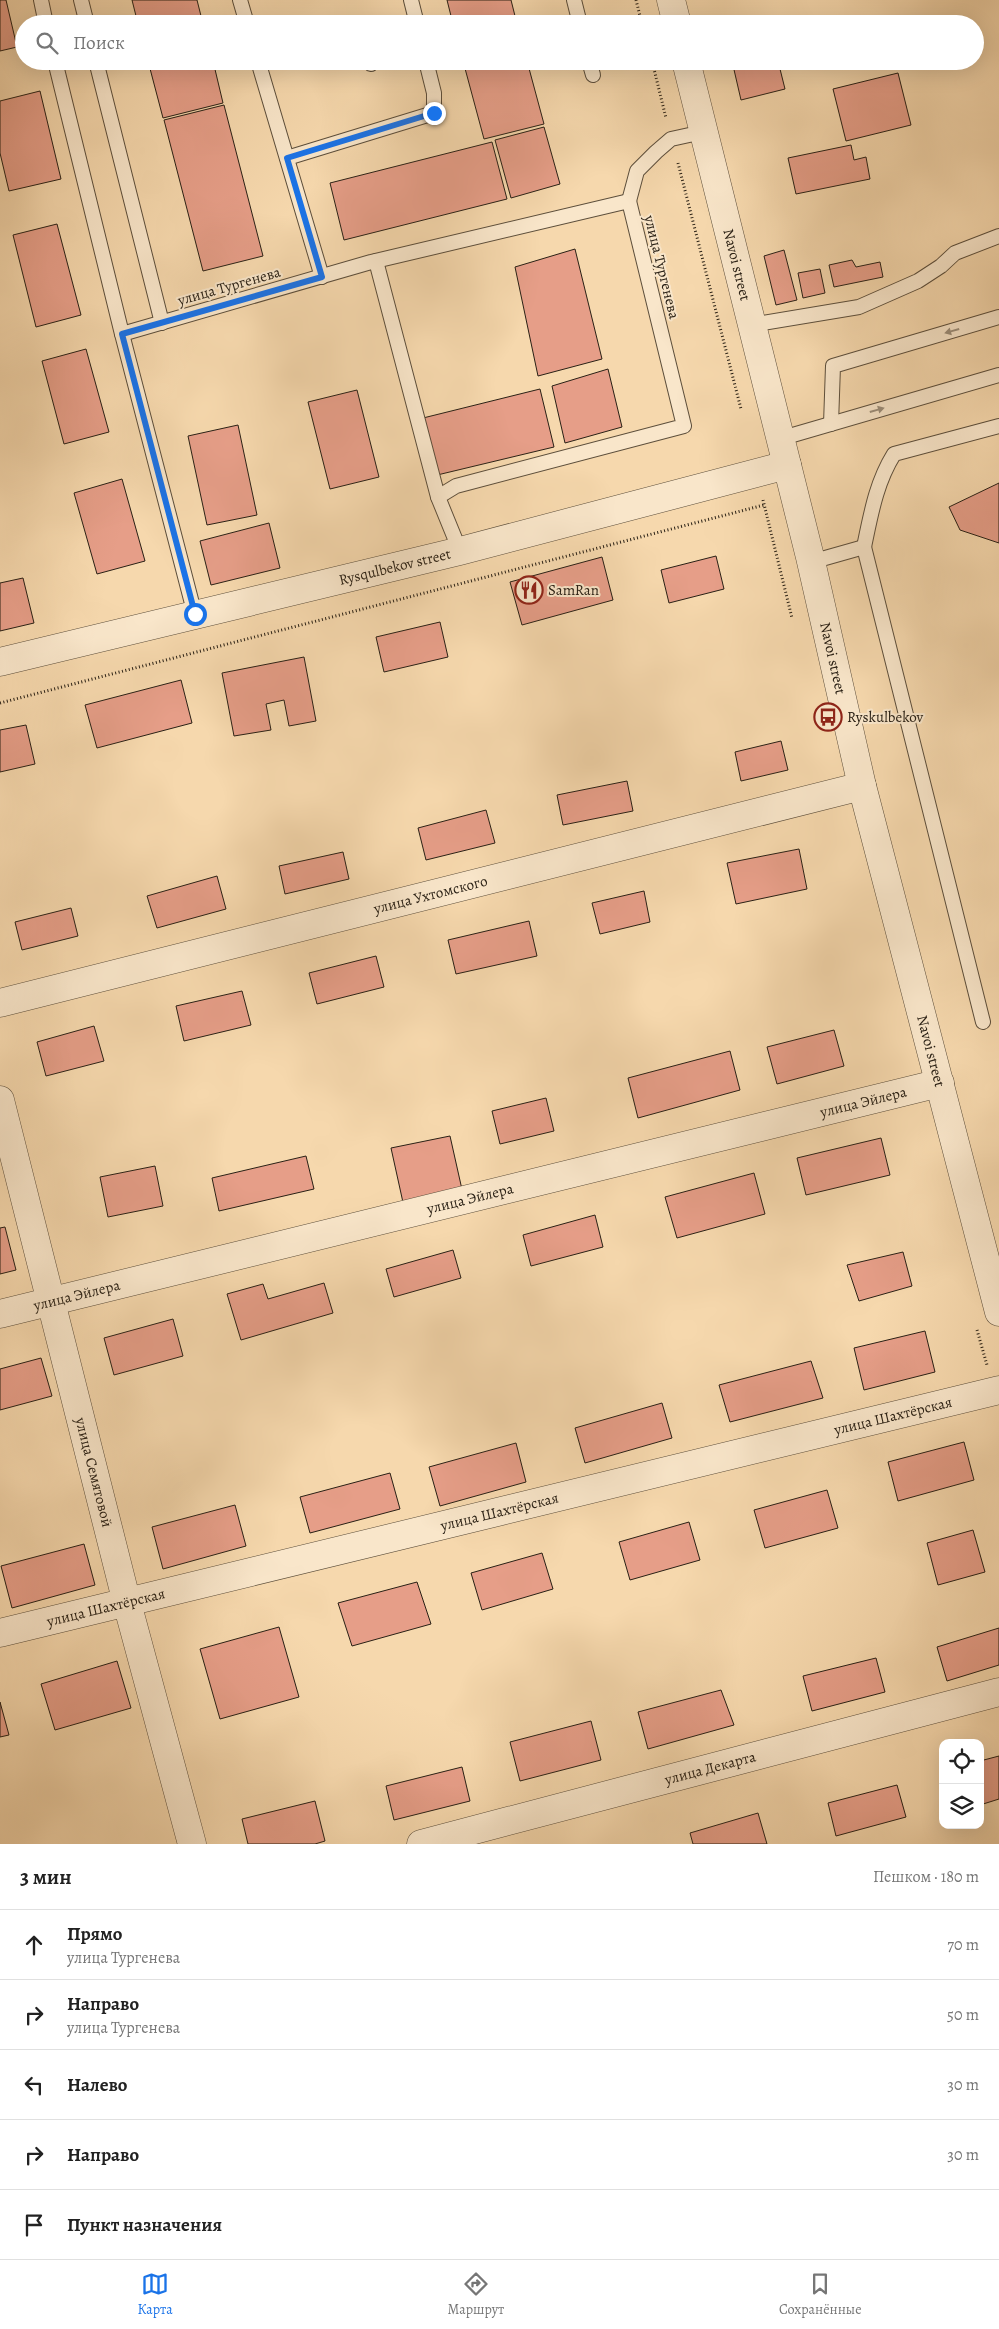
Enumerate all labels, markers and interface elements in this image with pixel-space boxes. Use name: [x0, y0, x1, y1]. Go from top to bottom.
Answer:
search box: [15, 15, 984, 70]
icon: search: [33, 29, 61, 57]
text: Поиск: [73, 30, 125, 56]
route end: [423, 102, 446, 125]
street label: улица Тургенева: [639, 212, 685, 321]
street label: Navoi street: [718, 227, 756, 303]
street label: улица Тургенева: [174, 262, 283, 311]
one-way arrow: [945, 327, 960, 335]
one-way arrow: [870, 405, 885, 413]
street label: Rysqulbekov street: [337, 544, 453, 590]
restaurant icon: SamRan: [514, 575, 544, 605]
place label: SamRan: [548, 580, 599, 600]
route start: [184, 603, 207, 626]
street label: Navoi street: [815, 620, 851, 696]
bus stop icon: Ryskulbekov: [813, 702, 843, 732]
place label: Ryskulbekov: [847, 707, 924, 727]
street label: улица Ухтомского: [371, 871, 490, 919]
street label: Navoi street: [912, 1013, 950, 1089]
street label: улица Эйлера: [817, 1082, 909, 1122]
street label: улица Эйлера: [424, 1178, 515, 1219]
street label: улица Эйлера: [30, 1275, 122, 1316]
street label: улица Шахтёрская: [831, 1392, 954, 1440]
street label: улица Семятовой: [70, 1414, 118, 1529]
street label: улица Шахтёрская: [437, 1488, 561, 1536]
street label: улица Шахтёрская: [44, 1583, 167, 1631]
map controls: [939, 1739, 984, 1829]
button: locate: [939, 1739, 984, 1784]
street label: улица Декарта: [661, 1746, 758, 1790]
button: layers: [939, 1784, 984, 1829]
text: 3 мин: [20, 1863, 72, 1891]
text: Пешком · 180 m: [873, 1866, 979, 1888]
text: Прямо: [67, 1921, 122, 1947]
icon: ahead: [20, 1931, 48, 1959]
text: 70 m: [947, 1934, 979, 1956]
text: улица Тургенева: [67, 1947, 180, 1969]
text: Направо: [67, 1991, 139, 2017]
icon: right: [20, 2001, 48, 2029]
text: 50 m: [947, 2004, 979, 2026]
text: улица Тургенева: [67, 2017, 180, 2039]
icon: left: [20, 2071, 48, 2099]
text: Налево: [67, 2072, 127, 2098]
text: 30 m: [947, 2074, 979, 2096]
icon: right: [20, 2141, 48, 2169]
text: Направо: [67, 2142, 139, 2168]
text: 30 m: [947, 2144, 979, 2166]
icon: arrive: [20, 2211, 48, 2239]
text: Пункт назначения: [67, 2212, 222, 2238]
tab: Карта: [137, 2270, 173, 2319]
tab: Маршрут: [448, 2270, 504, 2319]
tab: Сохранённые: [779, 2270, 862, 2319]

